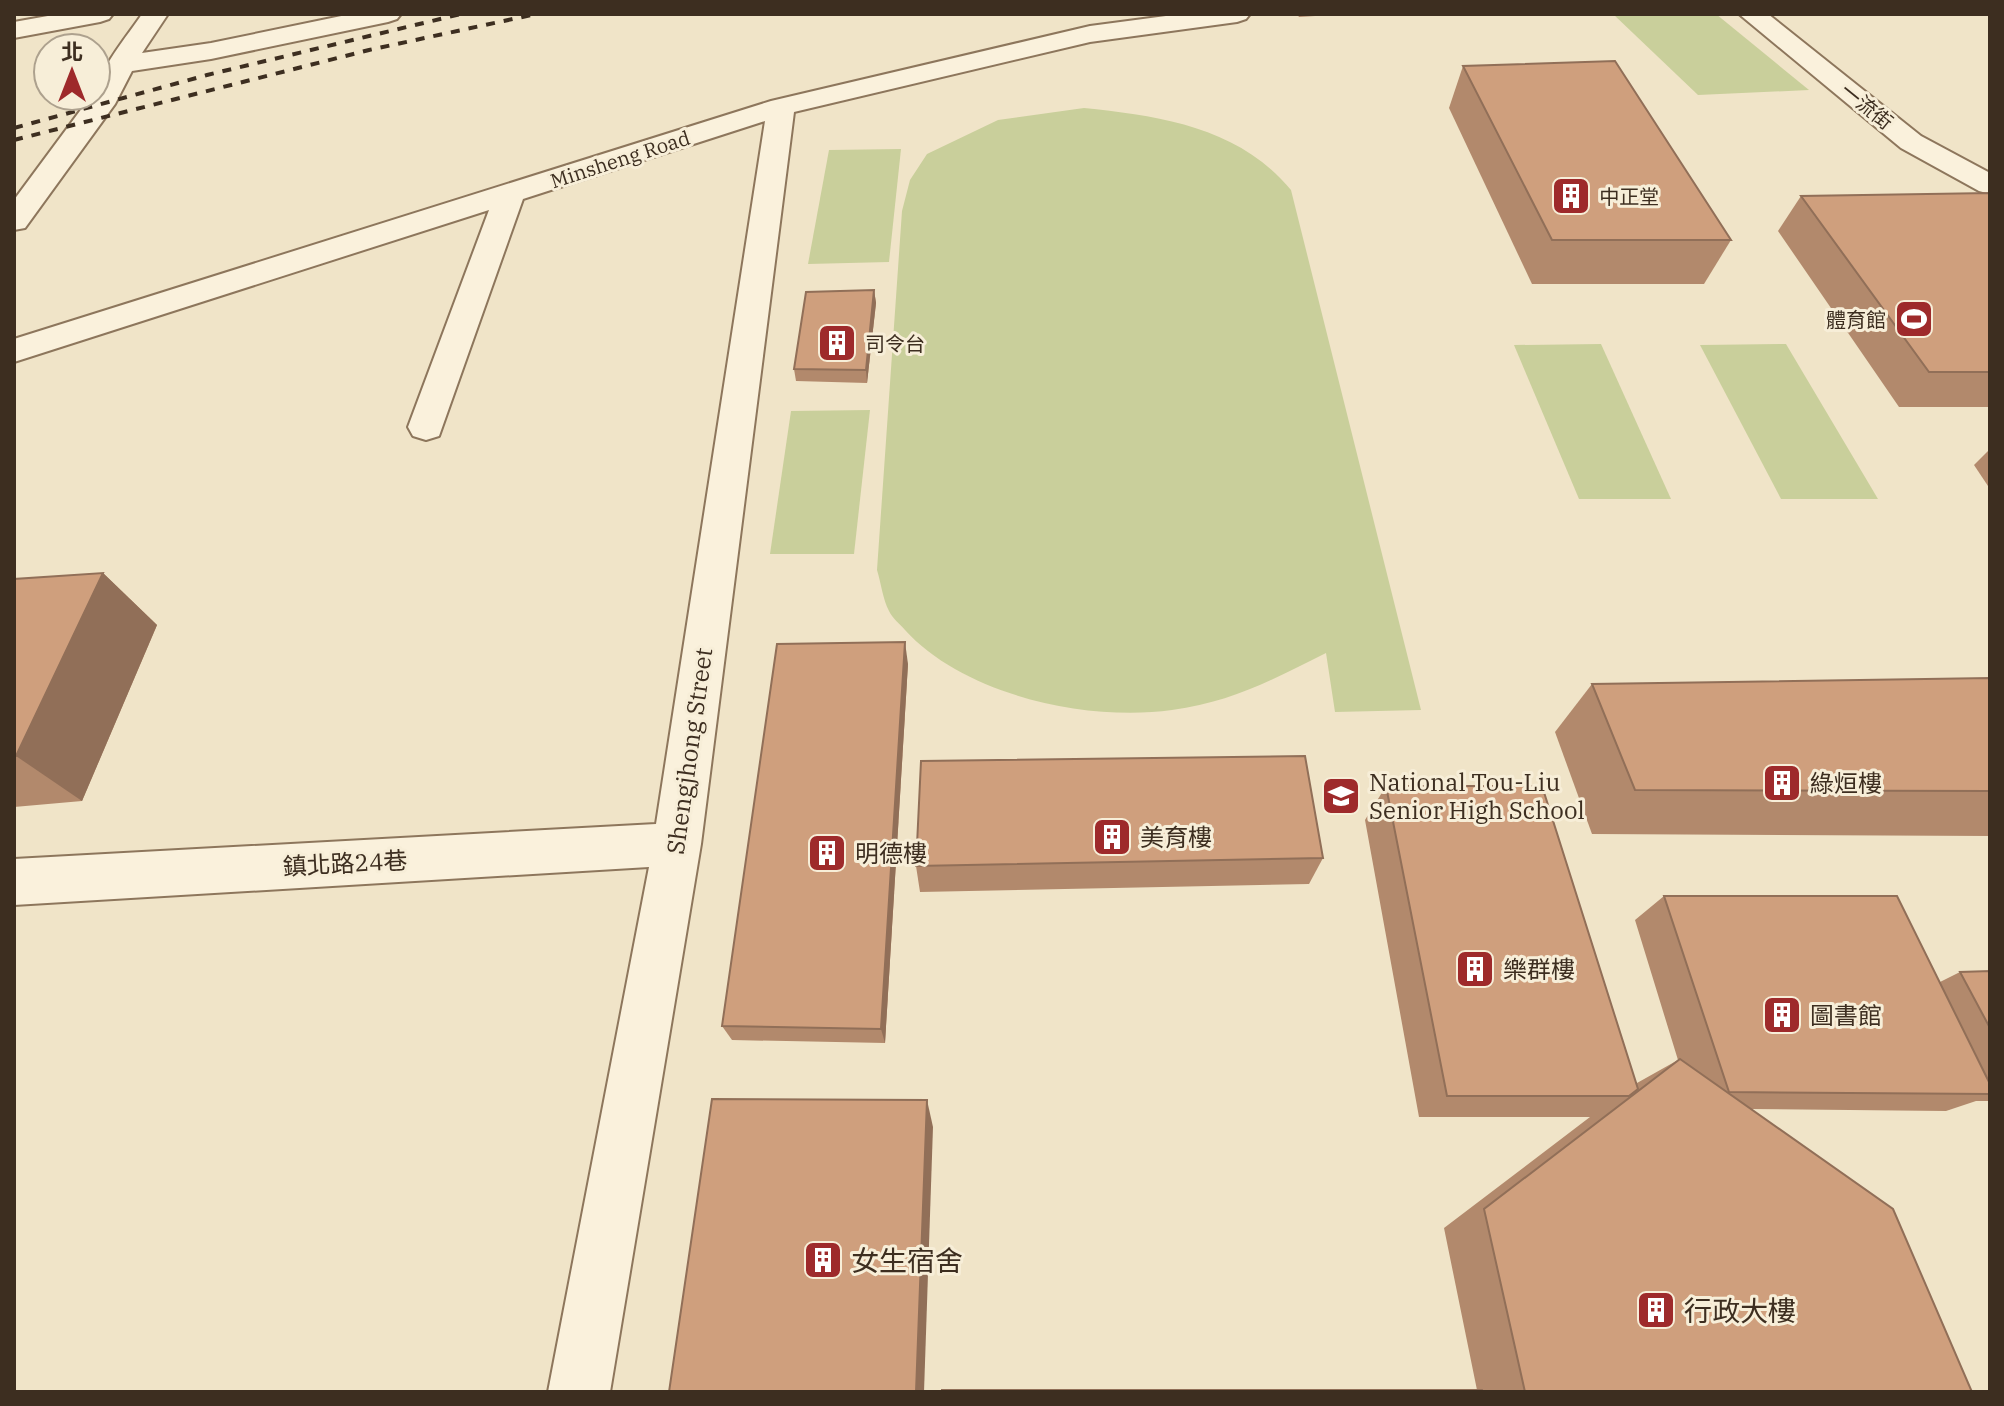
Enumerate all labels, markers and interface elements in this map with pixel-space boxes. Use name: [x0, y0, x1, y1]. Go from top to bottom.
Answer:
north arrow: [32, 32, 112, 112]
text: 北: [61, 37, 83, 66]
street label: 一流街: [1835, 77, 1899, 135]
street label: Minsheng Road: [547, 124, 693, 194]
building icon: 中正堂: [1550, 175, 1592, 217]
place label: 中正堂: [1599, 183, 1659, 210]
sports icon: 體育館: [1893, 298, 1935, 340]
place label: 體育館: [1826, 306, 1886, 333]
building icon: 司令台: [816, 322, 858, 364]
place label: 司令台: [865, 330, 925, 357]
street label: Shengjhong Street: [659, 646, 719, 856]
building icon: 綠烜樓: [1761, 762, 1803, 804]
place label: National Tou-Liu Senior High School: [1369, 766, 1585, 826]
place label: 綠烜樓: [1810, 767, 1882, 799]
school or university icon: National Tou-Liu Senior High School: [1320, 775, 1362, 817]
building icon: 美育樓: [1091, 816, 1133, 858]
place label: 美育樓: [1140, 821, 1212, 853]
building icon: 明德樓: [806, 832, 848, 874]
place label: 明德樓: [855, 837, 927, 869]
street label: 鎮北路24巷: [282, 844, 408, 882]
building icon: 樂群樓: [1454, 948, 1496, 990]
place label: 樂群樓: [1503, 953, 1575, 985]
building icon: 圖書館: [1761, 994, 1803, 1036]
place label: 圖書館: [1810, 999, 1882, 1031]
building icon: 女生宿舍: [802, 1239, 844, 1281]
place label: 女生宿舍: [851, 1242, 963, 1279]
building icon: 行政大樓: [1635, 1289, 1677, 1331]
place label: 行政大樓: [1684, 1292, 1796, 1329]

